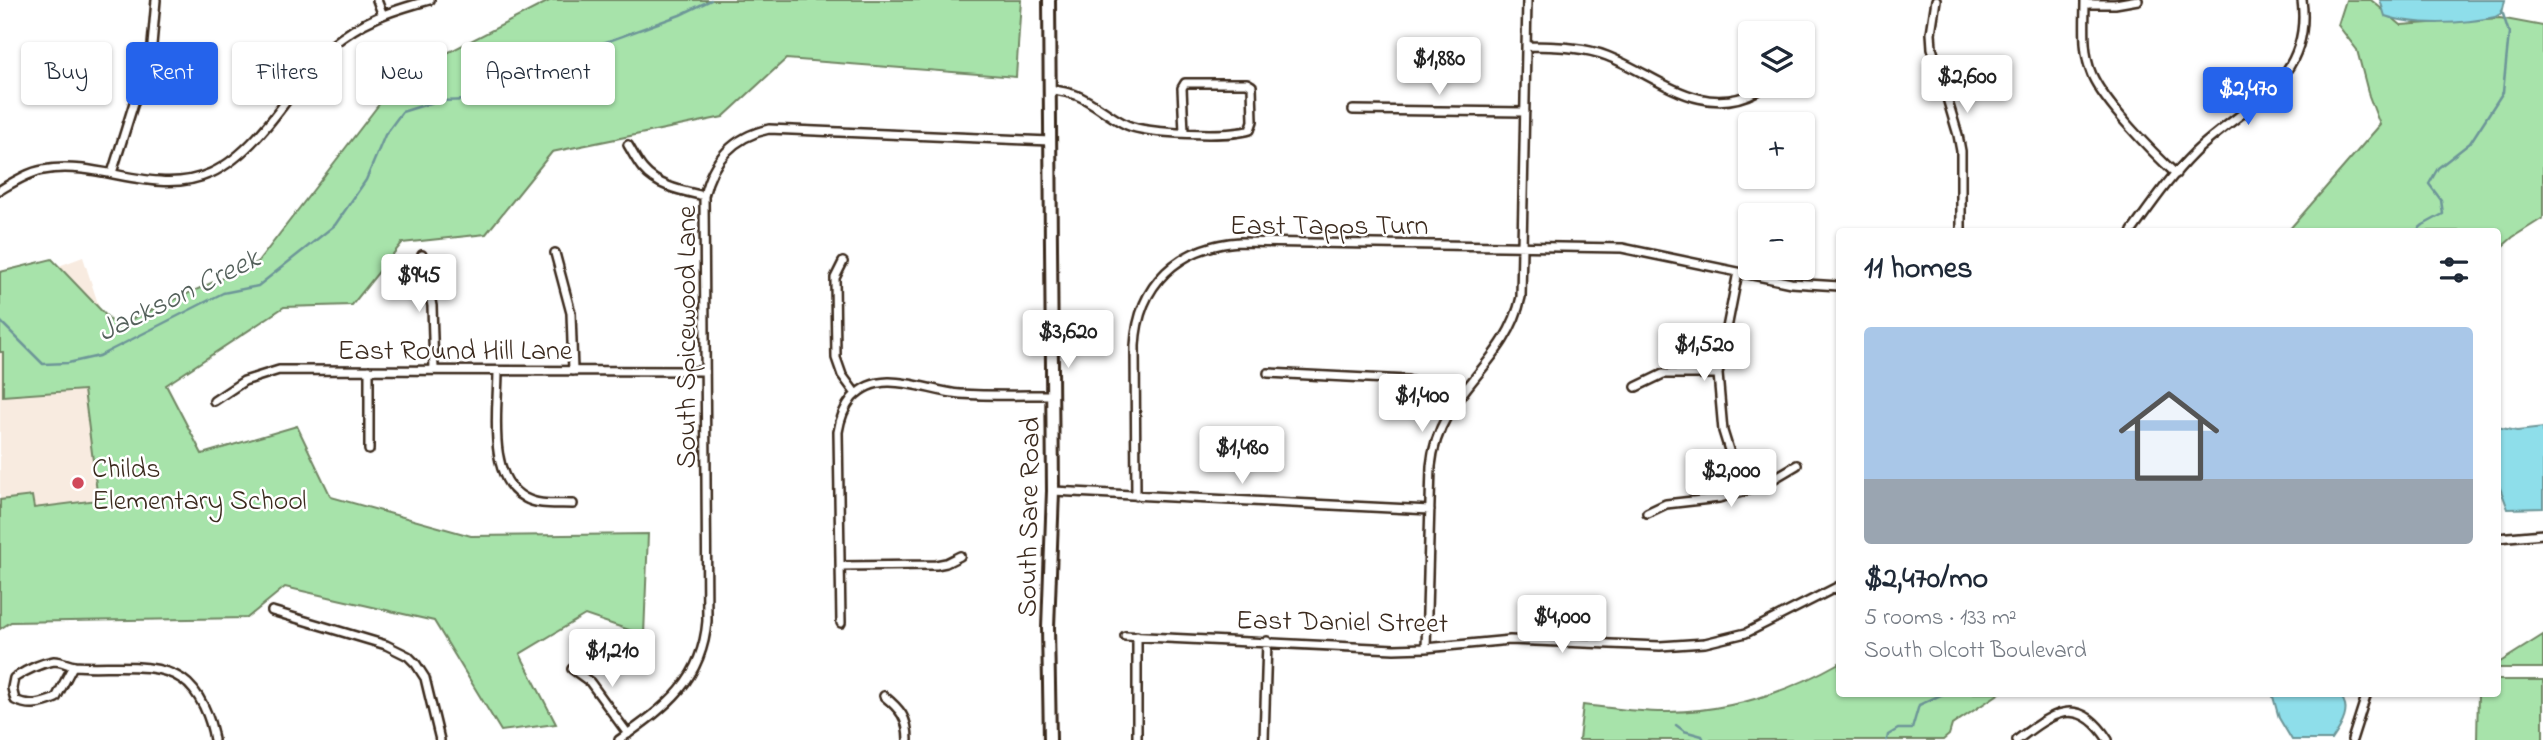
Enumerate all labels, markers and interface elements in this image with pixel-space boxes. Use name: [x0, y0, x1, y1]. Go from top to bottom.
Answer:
map controls: [1738, 21, 1815, 280]
button: layers: [1738, 21, 1815, 98]
pin: $1,880: [1382, 38, 1496, 97]
chip: Buy: [21, 42, 112, 105]
chip: Rent: [126, 42, 218, 105]
chip: Filters: [232, 42, 342, 105]
chip: New: [356, 42, 447, 105]
chip: Apartment: [461, 42, 615, 105]
text: $1,880: [1413, 43, 1465, 76]
pin: $2,600: [1910, 55, 2024, 115]
text: $2,600: [1937, 61, 1997, 94]
pin: $2,470: [2191, 68, 2305, 127]
text: $2,470: [2219, 73, 2277, 106]
button: +: [1738, 112, 1815, 189]
button: −: [1738, 203, 1815, 280]
street label: South Spicewood Lane: [668, 205, 709, 469]
street label: East Tapps Turn: [1230, 207, 1428, 248]
water label: Jackson Creek: [90, 237, 270, 355]
text: 11 homes: [1864, 248, 1972, 292]
icon: filters: [2435, 251, 2473, 289]
pin: $945: [378, 254, 460, 314]
text: $945: [397, 260, 441, 293]
pin: $3,620: [1011, 310, 1125, 370]
text: $3,620: [1039, 316, 1097, 349]
pin: $1,520: [1647, 324, 1761, 383]
text: $1,520: [1674, 329, 1734, 362]
street label: East Round Hill Lane: [338, 332, 573, 373]
icon: home: [2106, 373, 2232, 499]
pin: $1,400: [1365, 374, 1479, 434]
text: $1,400: [1395, 380, 1449, 413]
street label: South Sare Road: [1008, 416, 1053, 618]
pin: $1,480: [1185, 426, 1299, 486]
text: $1,480: [1215, 432, 1269, 465]
pin: $2,000: [1674, 449, 1788, 509]
place label: Childs Elementary School: [92, 450, 307, 523]
text: $2,000: [1701, 455, 1761, 488]
marker: Childs Elementary School: [70, 475, 86, 491]
text: $2,470/mo: [1864, 558, 1988, 602]
pin: $4,000: [1505, 596, 1619, 655]
street label: East Daniel Street: [1236, 601, 1448, 646]
text: $4,000: [1533, 601, 1591, 634]
text: 5 rooms · 133 m²: [1864, 602, 2017, 635]
pin: $1,210: [555, 630, 669, 689]
text: $1,210: [585, 635, 639, 668]
text: South Olcott Boulevard: [1864, 635, 2087, 668]

